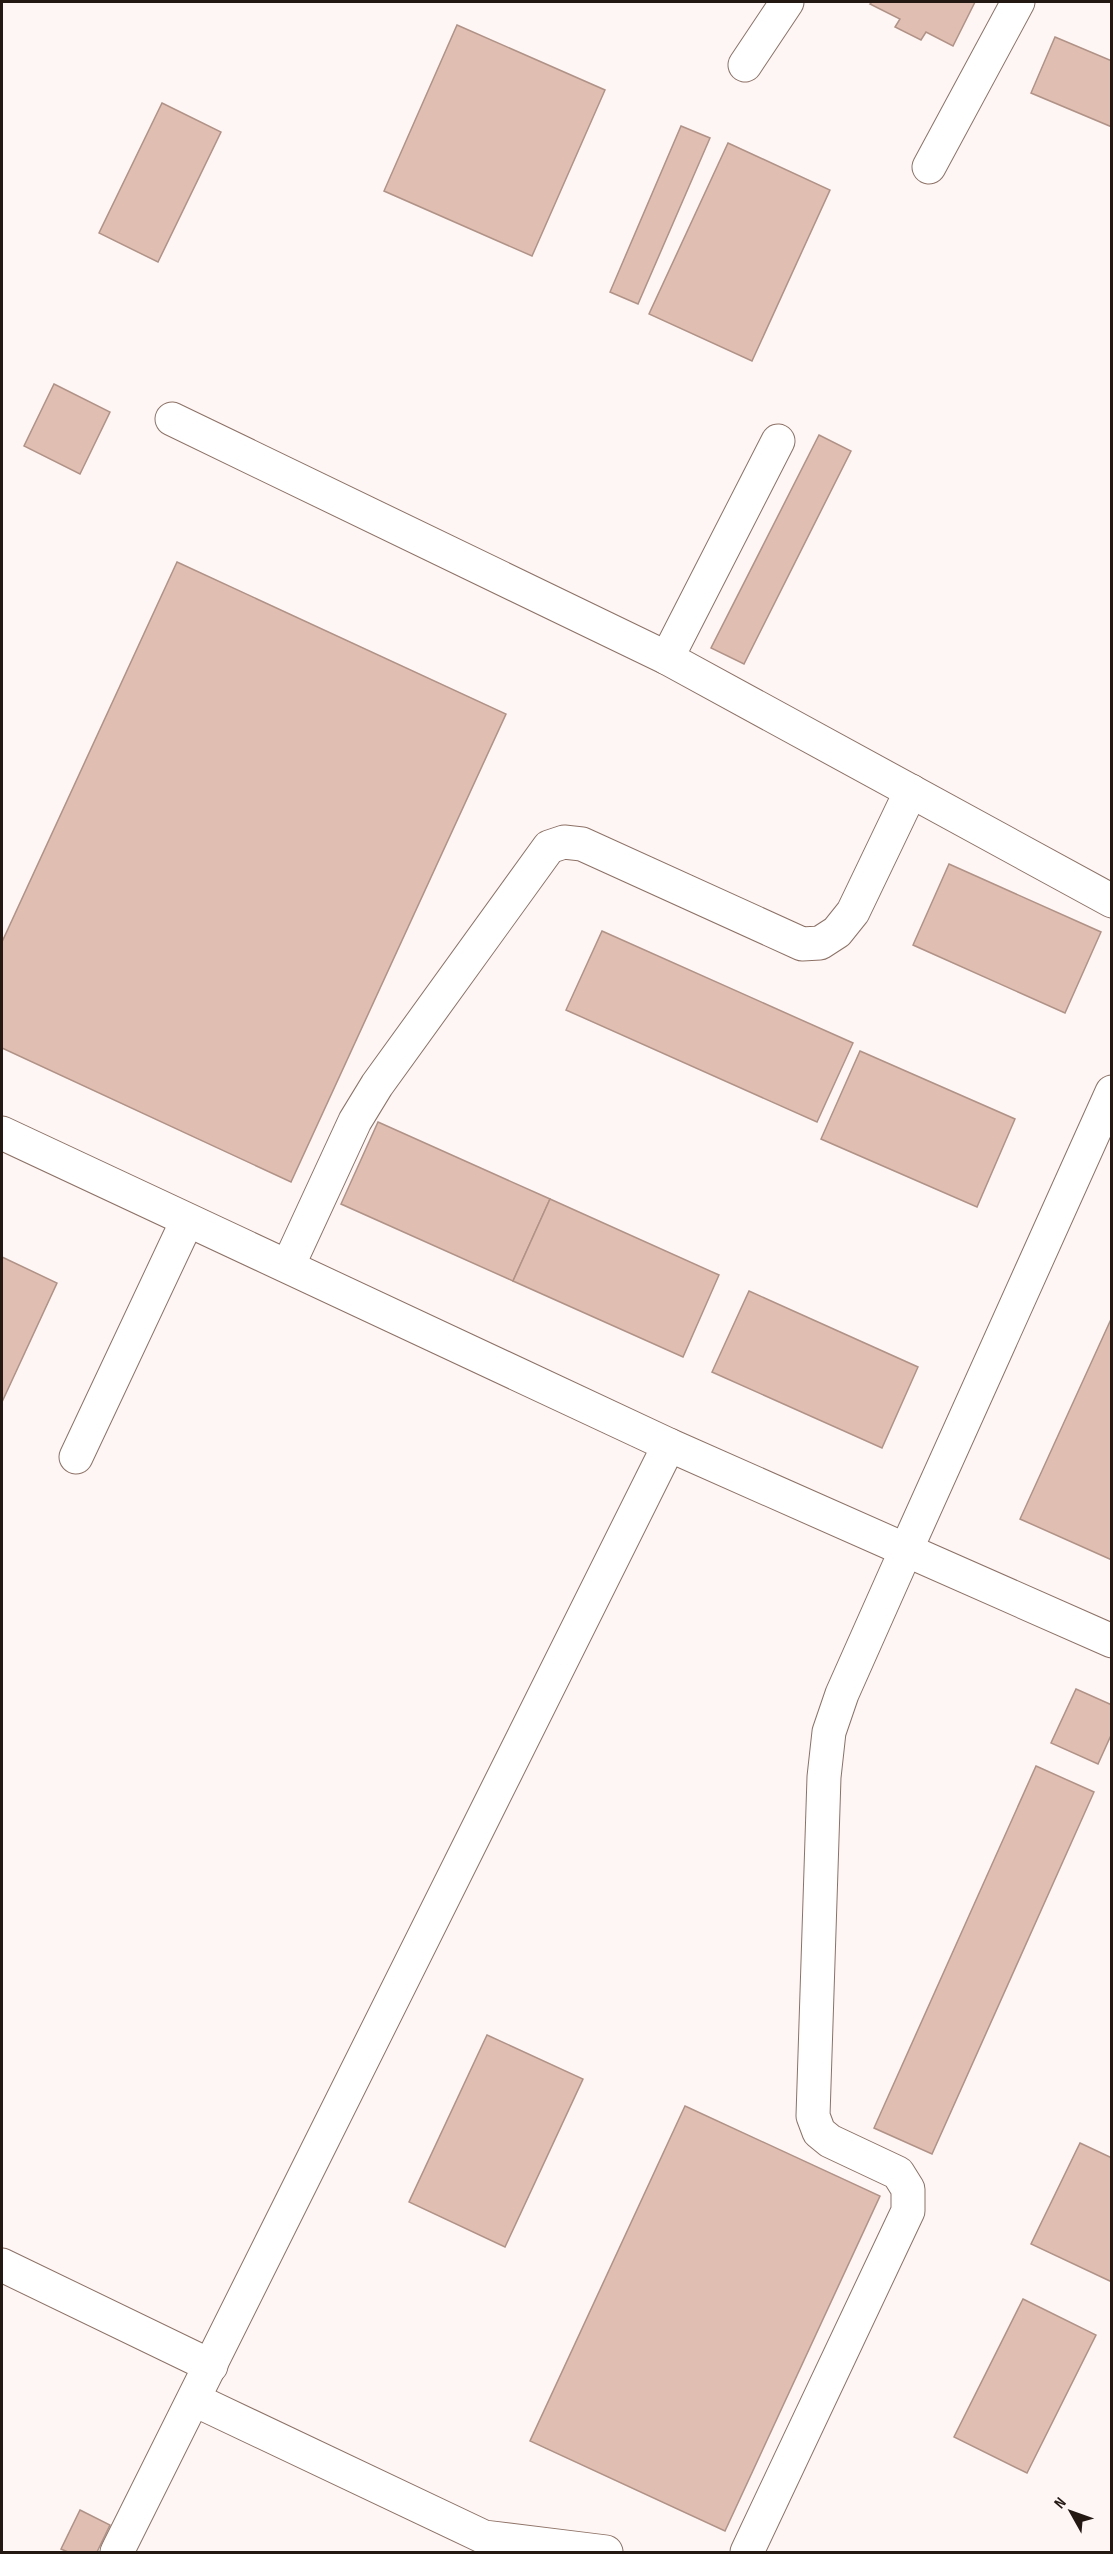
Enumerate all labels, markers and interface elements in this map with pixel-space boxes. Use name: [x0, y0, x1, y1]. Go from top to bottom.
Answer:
north arrow: [1041, 2482, 1101, 2542]
text: N: [1051, 2494, 1071, 2513]

